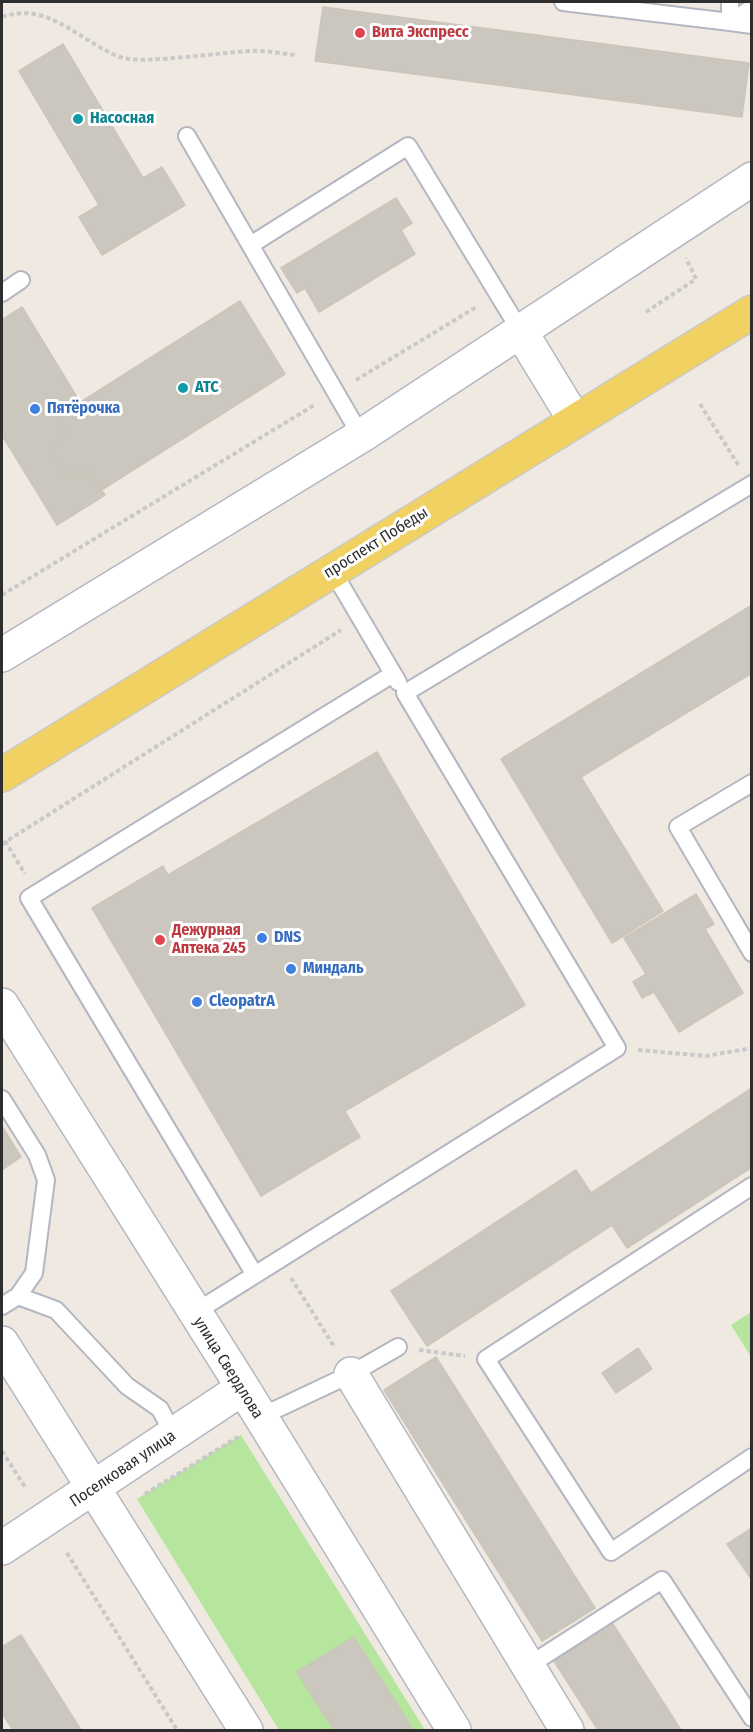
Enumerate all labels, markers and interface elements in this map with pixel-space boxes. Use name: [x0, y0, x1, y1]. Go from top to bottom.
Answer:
place label: Вита Экспресс: [372, 23, 469, 43]
marker: Вита Экспресс: [353, 26, 367, 40]
place label: Насосная: [90, 109, 154, 129]
marker: Насосная: [71, 112, 85, 126]
place label: АТС: [195, 378, 219, 398]
marker: АТС: [176, 381, 190, 395]
place label: Пятёрочка: [47, 399, 120, 419]
marker: Пятёрочка: [28, 402, 42, 416]
street label: проспект Победы: [320, 503, 432, 583]
place label: Дежурная Аптека 245: [172, 921, 246, 959]
place label: DNS: [274, 928, 301, 948]
marker: DNS: [255, 931, 269, 945]
marker: Дежурная Аптека 245: [153, 933, 167, 947]
place label: Миндаль: [303, 959, 363, 979]
marker: Миндаль: [284, 962, 298, 976]
place label: CleopatrA: [209, 992, 275, 1012]
marker: CleopatrA: [190, 995, 204, 1009]
street label: улица Свердлова: [189, 1314, 267, 1422]
street label: Поселковая улица: [66, 1426, 180, 1512]

